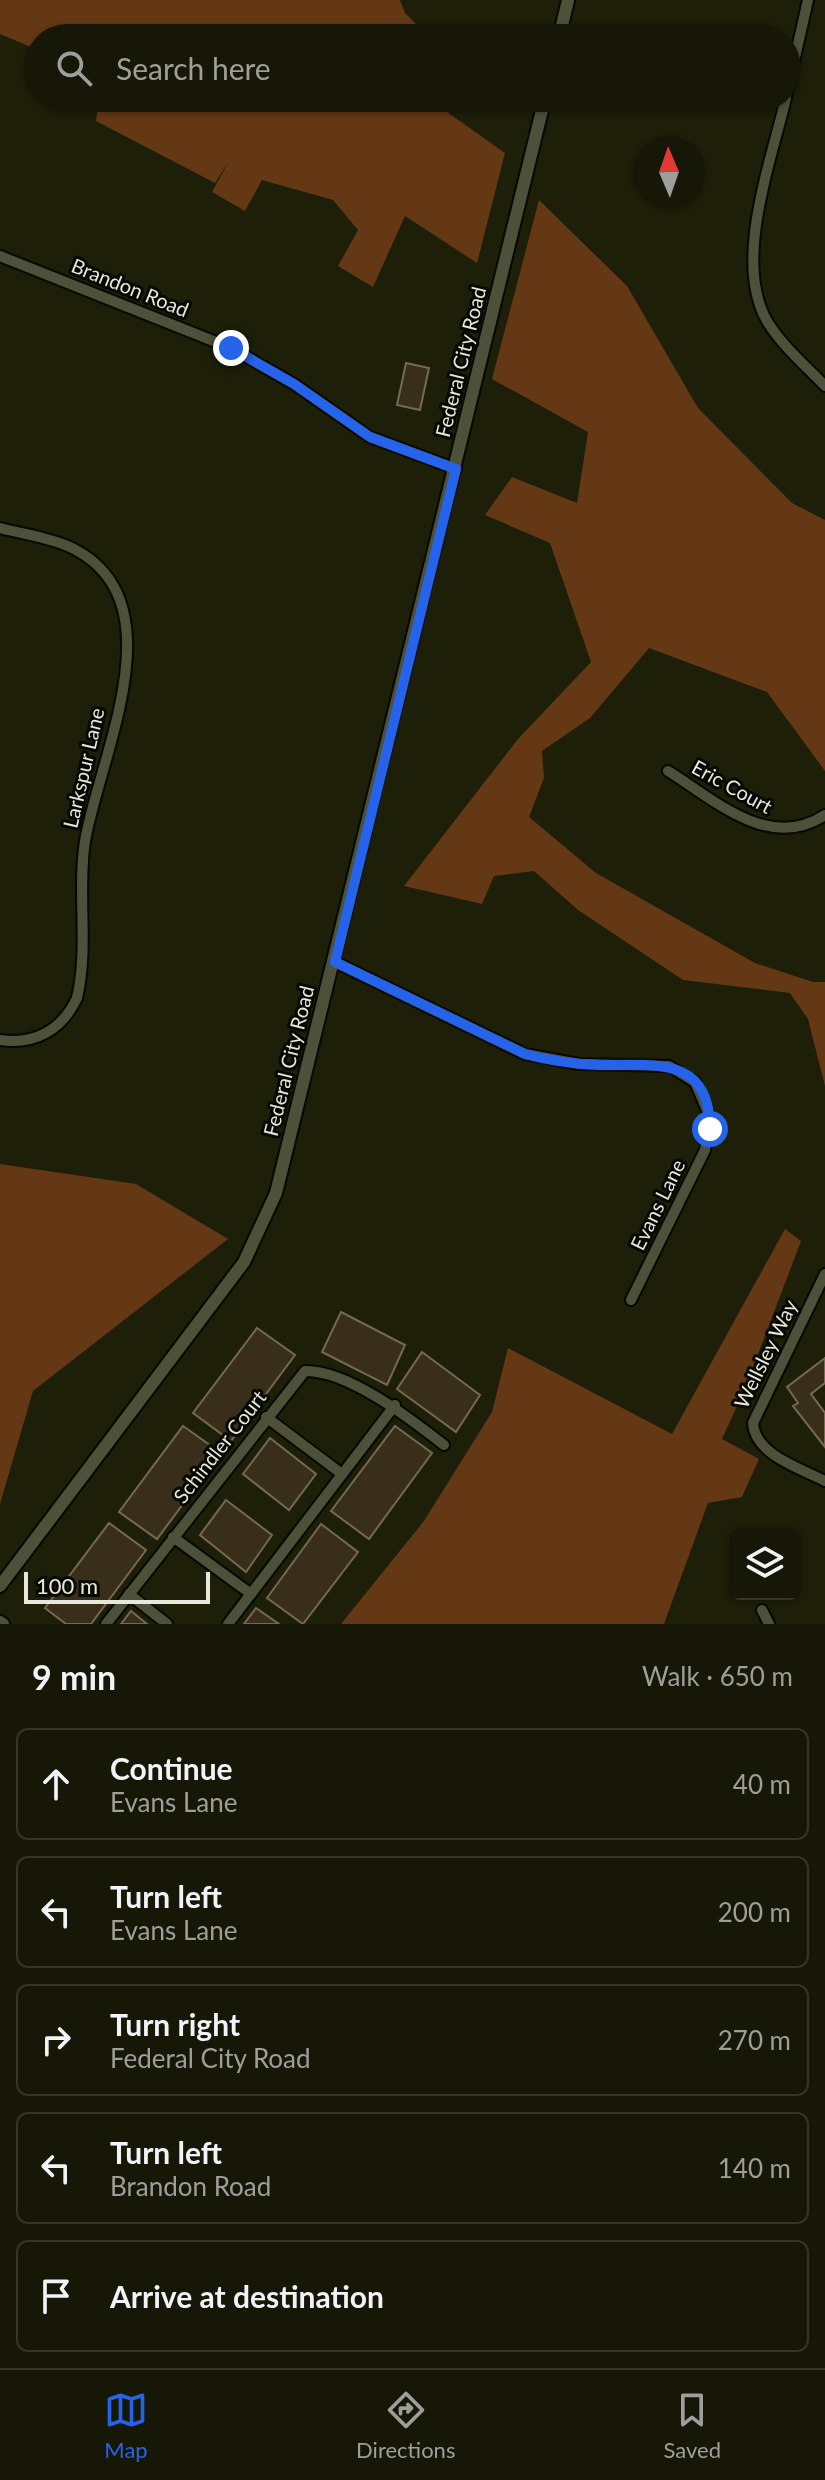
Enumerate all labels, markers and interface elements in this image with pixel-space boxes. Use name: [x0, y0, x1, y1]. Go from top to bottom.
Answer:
search box: [24, 24, 801, 112]
icon: search: [52, 46, 96, 90]
text: Search here: [116, 50, 271, 86]
north arrow: [633, 136, 705, 208]
street label: Brandon Road: [68, 253, 192, 321]
street label: Federal City Road: [430, 284, 490, 440]
route end: [213, 330, 249, 366]
street label: Larkspur Lane: [58, 705, 109, 830]
street label: Eric Court: [688, 754, 777, 818]
street label: Federal City Road: [258, 983, 318, 1139]
route start: [692, 1111, 728, 1147]
street label: Evans Lane: [625, 1155, 689, 1254]
street label: Wellsley Way: [729, 1295, 802, 1412]
street label: Schindler Court: [168, 1385, 271, 1507]
map controls: [729, 1528, 801, 1600]
button: layers: [729, 1528, 801, 1600]
scale bar: [24, 1568, 210, 1604]
text: 100 m: [36, 1572, 98, 1599]
text: 9 min: [32, 1656, 116, 1697]
text: Walk · 650 m: [642, 1660, 793, 1692]
text: Continue: [110, 1750, 233, 1786]
icon: ahead: [34, 1762, 78, 1806]
text: 40 m: [733, 1768, 791, 1800]
text: Evans Lane: [110, 1786, 237, 1818]
text: Turn left: [110, 1878, 222, 1914]
icon: left: [34, 1890, 78, 1934]
text: 200 m: [718, 1896, 791, 1928]
text: Evans Lane: [110, 1914, 237, 1946]
text: Turn right: [110, 2006, 240, 2042]
icon: right: [34, 2018, 78, 2062]
text: 270 m: [718, 2024, 791, 2056]
text: Federal City Road: [110, 2042, 311, 2074]
text: Turn left: [110, 2134, 222, 2170]
icon: left: [34, 2146, 78, 2190]
text: 140 m: [718, 2152, 791, 2184]
text: Brandon Road: [110, 2170, 271, 2202]
icon: arrive: [34, 2274, 78, 2318]
text: Arrive at destination: [110, 2278, 384, 2314]
tab: Map: [104, 2388, 148, 2463]
tab: Directions: [356, 2388, 455, 2463]
tab: Saved: [663, 2388, 721, 2463]

